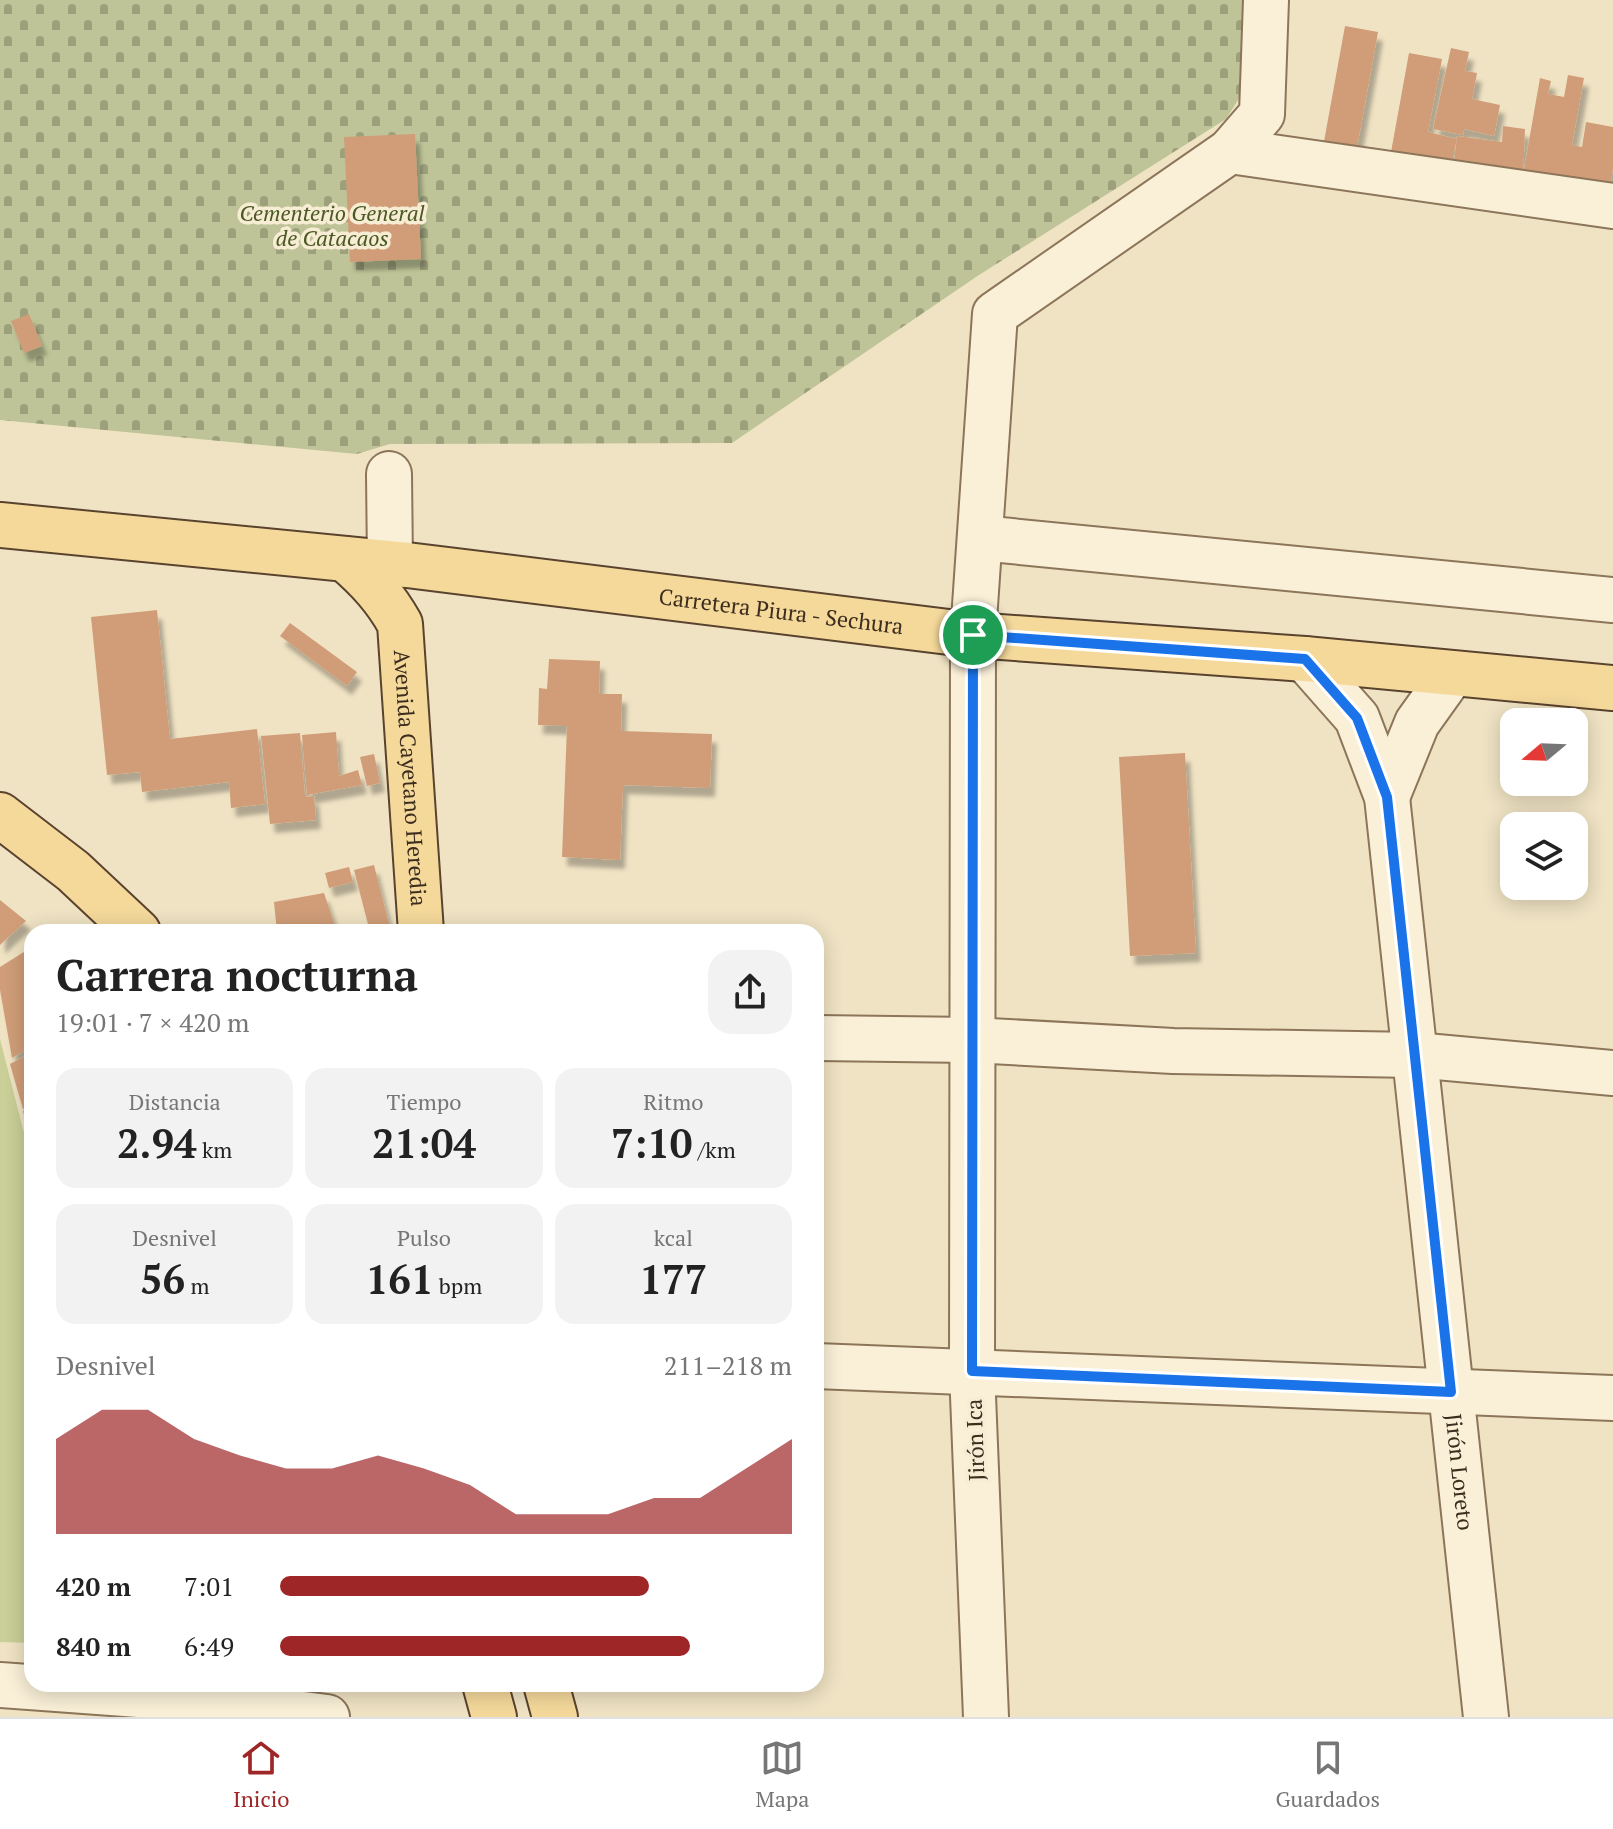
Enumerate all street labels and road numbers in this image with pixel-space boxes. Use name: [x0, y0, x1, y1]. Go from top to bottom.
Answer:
street label: Carretera Piura - Sechura: [657, 581, 905, 640]
street label: Avenida Cayetano Heredia: [388, 649, 434, 907]
street label: Jirón Ica: [959, 1398, 990, 1482]
street label: Jirón Loreto: [1439, 1412, 1481, 1532]

